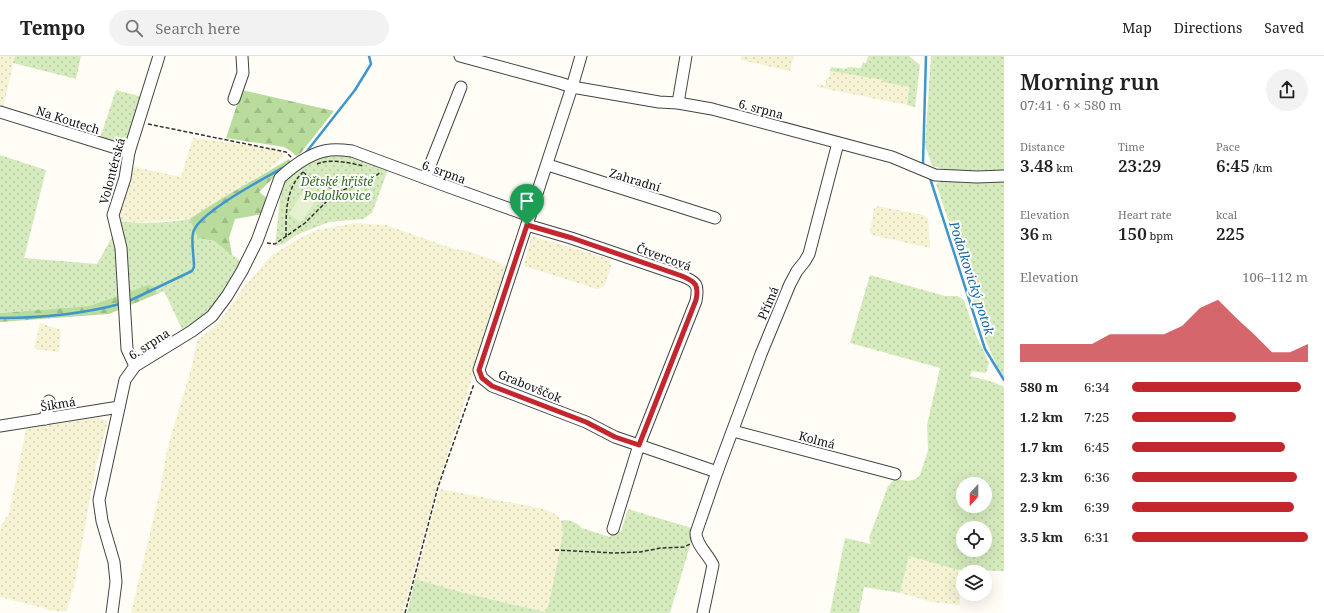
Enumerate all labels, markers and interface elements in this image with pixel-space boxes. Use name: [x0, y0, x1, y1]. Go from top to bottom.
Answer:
search box: [109, 10, 389, 46]
text: Tempo: [20, 15, 85, 41]
icon: search: [123, 17, 145, 39]
text: Search here: [155, 18, 240, 38]
text: Map: [1122, 18, 1152, 37]
text: Directions: [1174, 18, 1242, 37]
text: Saved: [1264, 18, 1304, 37]
text: Morning run: [1020, 66, 1159, 96]
button: share: [1266, 69, 1308, 111]
street label: 6. srpna: [737, 95, 786, 123]
text: 07:41 · 6 × 580 m: [1020, 96, 1122, 114]
street label: Na Koutech: [34, 102, 102, 138]
street label: Volontérská: [95, 136, 129, 206]
text: Distance: [1020, 139, 1065, 154]
text: Time: [1118, 139, 1145, 154]
text: Pace: [1216, 139, 1240, 154]
text: 3.48: [1020, 154, 1053, 177]
text: 23:29: [1118, 154, 1161, 177]
text: 6:45: [1216, 154, 1250, 177]
street label: 6. srpna: [420, 156, 469, 188]
text: km: [1053, 160, 1073, 175]
text: /km: [1250, 160, 1273, 175]
street label: Zahradní: [607, 164, 663, 196]
park label: Dětské hřiště Podolkovice: [300, 173, 375, 204]
pin: [510, 184, 544, 225]
icon: arrive: [516, 190, 538, 212]
text: Elevation: [1020, 207, 1070, 222]
text: Heart rate: [1118, 207, 1172, 222]
text: kcal: [1216, 207, 1237, 222]
water label: Podolkovický potok: [945, 218, 999, 338]
text: 36: [1020, 222, 1039, 245]
text: 150: [1118, 222, 1147, 245]
text: 225: [1216, 222, 1245, 245]
text: m: [1039, 228, 1052, 243]
text: bpm: [1147, 228, 1173, 243]
street label: Čtvercová: [634, 239, 694, 275]
text: Elevation: [1020, 268, 1079, 286]
text: 106–112 m: [1242, 268, 1308, 286]
street label: Přímá: [753, 283, 783, 322]
street label: 6. srpna: [125, 324, 173, 364]
street label: Grabovščok: [496, 366, 565, 407]
text: 580 m: [1020, 378, 1058, 396]
text: 6:34: [1084, 378, 1110, 396]
street label: Šikmá: [39, 393, 77, 415]
text: 1.2 km: [1020, 408, 1063, 426]
text: 7:25: [1084, 408, 1110, 426]
street label: Kolmá: [797, 427, 837, 453]
text: 1.7 km: [1020, 438, 1063, 456]
text: 6:45: [1084, 438, 1110, 456]
text: 2.3 km: [1020, 468, 1063, 486]
text: 6:36: [1084, 468, 1110, 486]
north arrow: [956, 477, 992, 513]
map controls: [956, 477, 992, 601]
text: 2.9 km: [1020, 498, 1063, 516]
text: 6:39: [1084, 498, 1110, 516]
button: locate: [956, 521, 992, 557]
text: 3.5 km: [1020, 528, 1063, 546]
text: 6:31: [1084, 528, 1110, 546]
button: layers: [956, 565, 992, 601]

